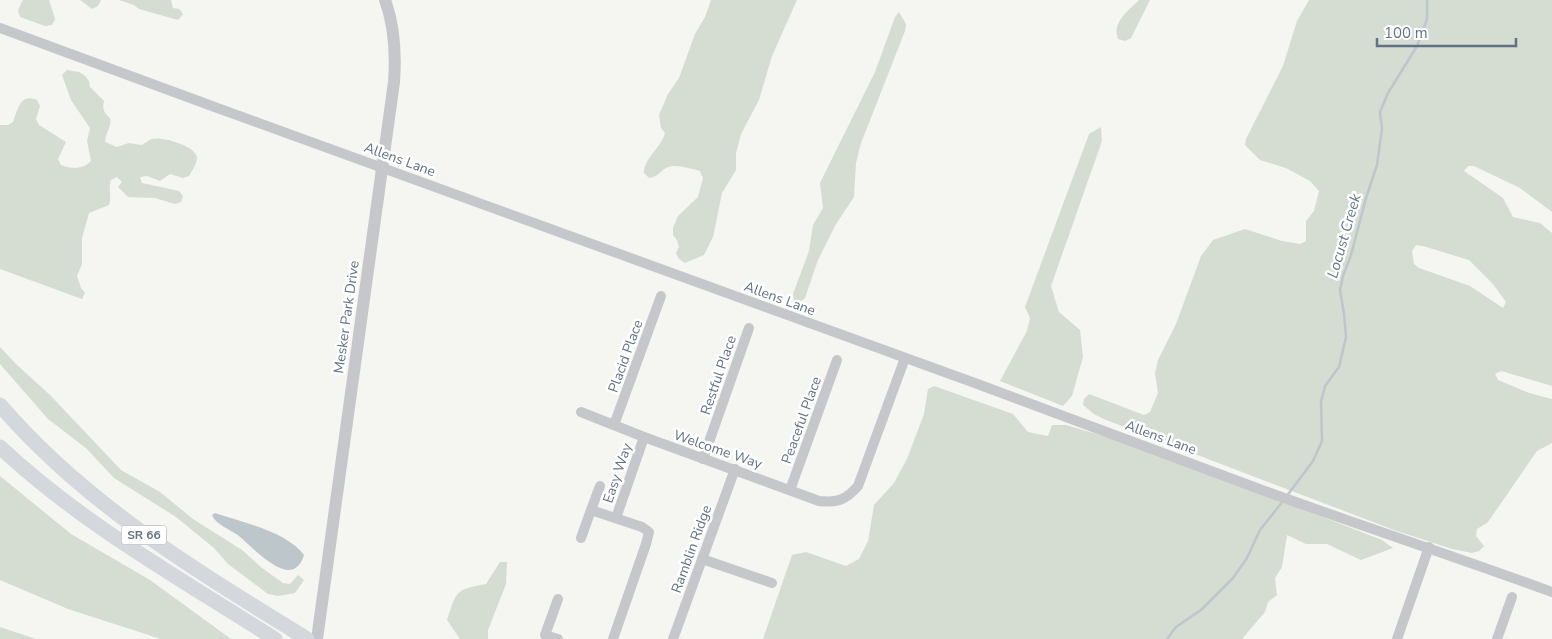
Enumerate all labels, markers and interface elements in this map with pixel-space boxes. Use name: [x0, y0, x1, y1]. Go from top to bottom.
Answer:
scale bar: [1377, 15, 1516, 47]
text: 100 m: [1384, 23, 1428, 43]
street label: Allens Lane: [362, 138, 438, 181]
water label: Locust Creek: [1322, 191, 1366, 281]
street label: Mesker Park Drive: [329, 259, 364, 375]
street label: Allens Lane: [742, 277, 818, 320]
street label: Placid Place: [604, 317, 647, 395]
street label: Restful Place: [696, 333, 741, 417]
street label: Peaceful Place: [777, 374, 826, 466]
street label: Allens Lane: [1123, 416, 1199, 459]
street label: Welcome Way: [671, 425, 765, 474]
street label: Easy Way: [598, 440, 637, 506]
street label: Ramblin Ridge: [667, 503, 716, 596]
road number: SR 66: [122, 526, 166, 544]

